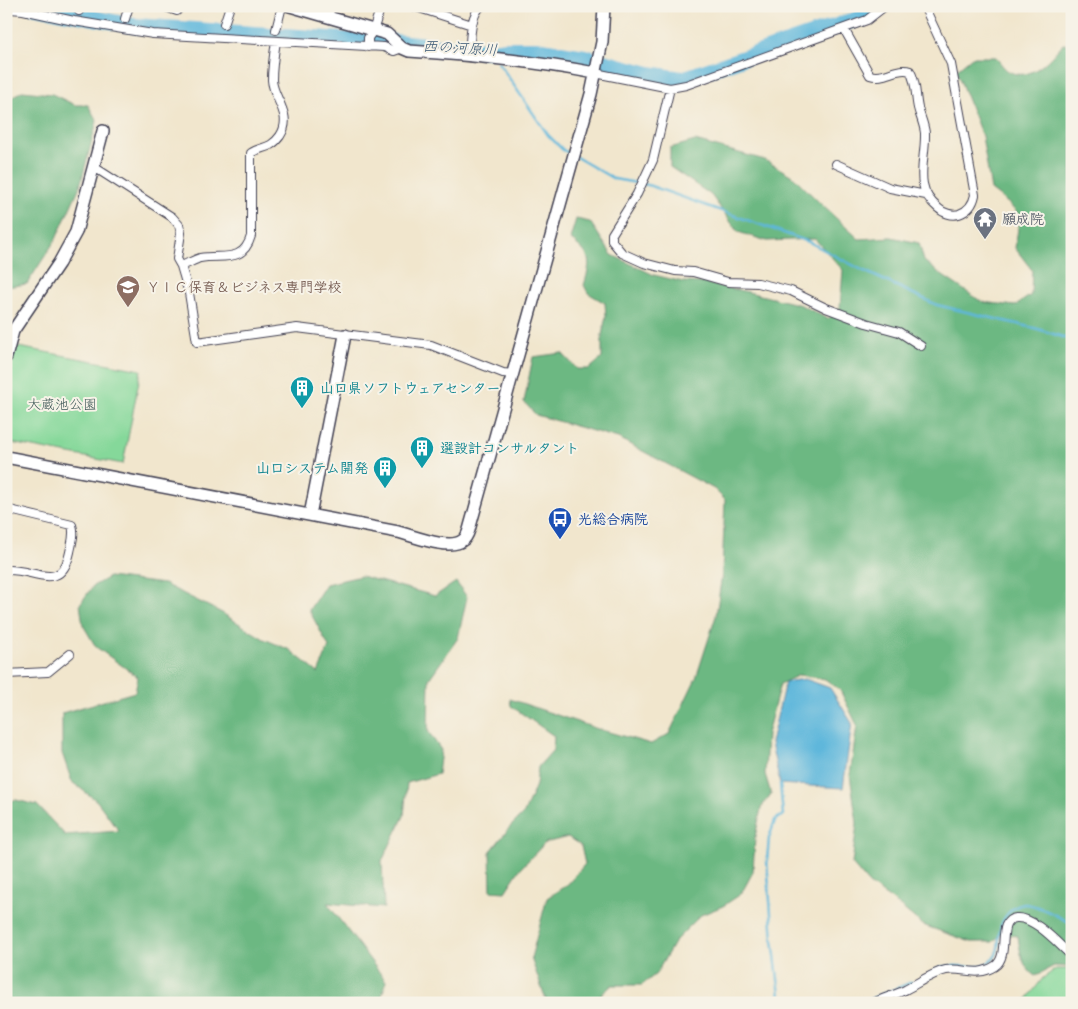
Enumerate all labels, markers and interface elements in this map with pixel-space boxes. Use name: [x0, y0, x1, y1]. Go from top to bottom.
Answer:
water label: 西の河原川: [422, 37, 498, 60]
temple icon: 願成院: [972, 206, 998, 240]
place label: 願成院: [1002, 211, 1044, 228]
school or university icon: ＹＩＣ保育＆ビジネス専門学校: [115, 274, 141, 308]
place label: ＹＩＣ保育＆ビジネス専門学校: [146, 279, 341, 296]
building icon: 山口県ソフトウェアセンター: [289, 375, 315, 409]
place label: 山口県ソフトウェアセンター: [320, 380, 501, 397]
park label: 大蔵池公園: [27, 396, 97, 413]
building icon: 選設計コンサルタント: [409, 435, 435, 469]
place label: 選設計コンサルタント: [440, 440, 579, 457]
building icon: 山口システム開発: [372, 455, 398, 489]
place label: 山口システム開発: [256, 460, 368, 477]
bus stop icon: 光総合病院: [547, 506, 573, 540]
place label: 光総合病院: [578, 511, 648, 528]

